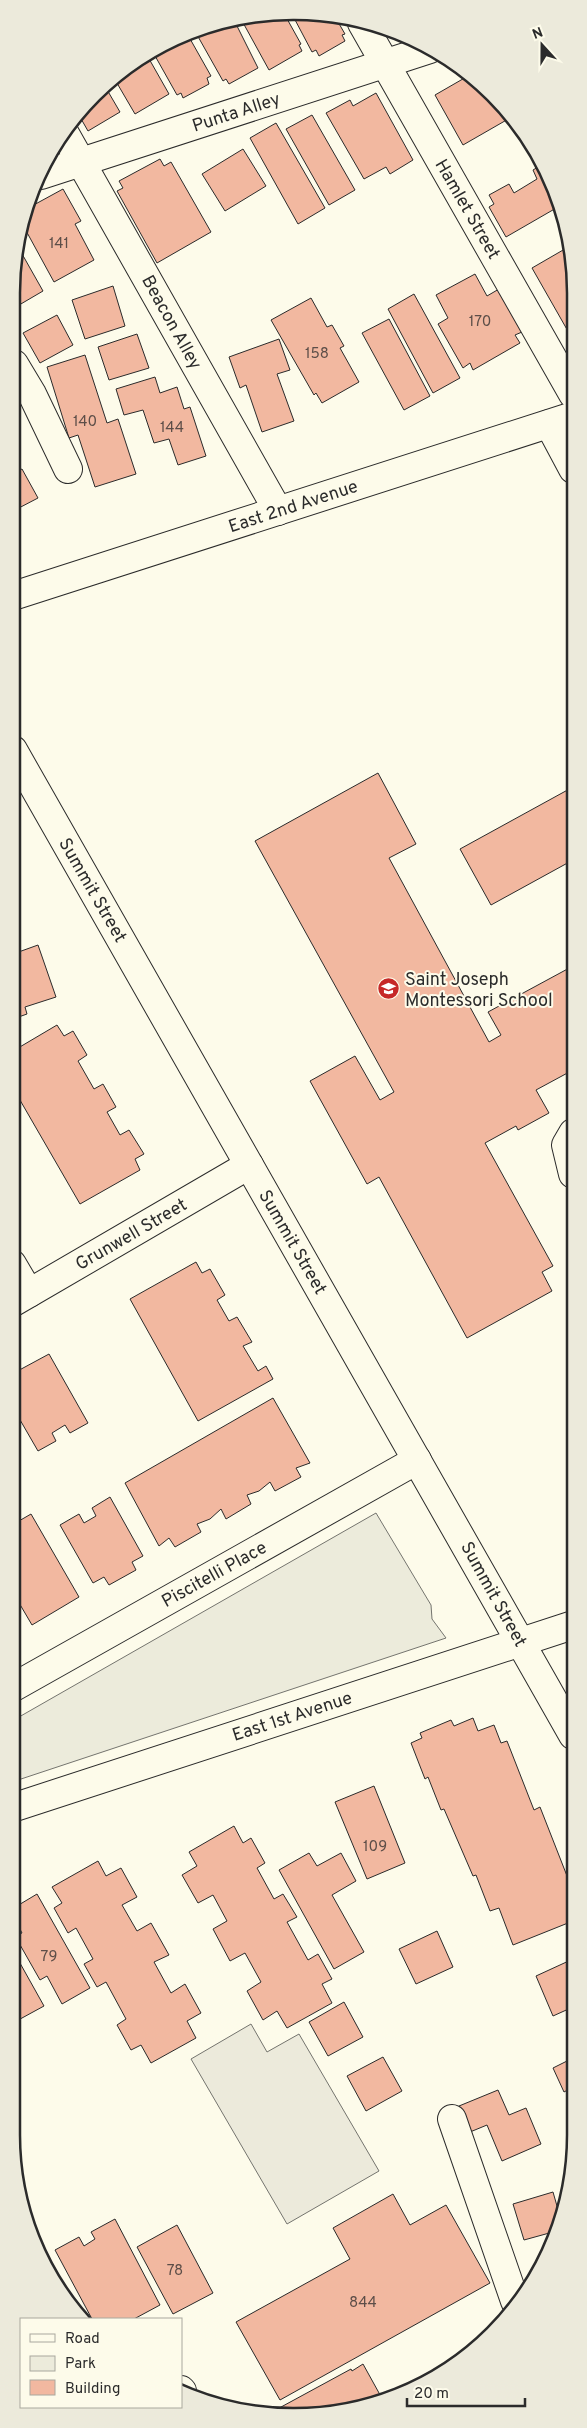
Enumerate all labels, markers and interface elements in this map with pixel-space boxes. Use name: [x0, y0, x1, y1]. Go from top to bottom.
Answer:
north arrow: [517, 20, 567, 70]
text: N: [530, 25, 546, 44]
street label: Punta Alley: [189, 88, 283, 138]
street label: Hamlet Street: [429, 156, 505, 264]
house number: 141: [49, 235, 69, 254]
street label: Beacon Alley: [135, 271, 206, 374]
house number: 170: [469, 313, 491, 332]
house number: 158: [305, 345, 329, 364]
house number: 140: [73, 413, 97, 432]
house number: 144: [160, 419, 184, 438]
street label: East 2nd Avenue: [226, 476, 361, 539]
street label: Summit Street: [53, 834, 131, 947]
place label: Saint Joseph Montessori School: [405, 969, 553, 1013]
school or university icon: Saint Joseph Montessori School: [377, 977, 401, 1001]
street label: Summit Street: [253, 1186, 331, 1299]
street label: Grunwell Street: [72, 1194, 192, 1277]
street label: Piscitelli Place: [158, 1537, 271, 1614]
street label: Summit Street: [454, 1538, 531, 1651]
street label: East 1st Avenue: [230, 1687, 355, 1748]
house number: 109: [363, 1838, 387, 1857]
house number: 79: [41, 1948, 57, 1967]
house number: 78: [167, 2262, 183, 2281]
house number: 844: [349, 2294, 377, 2313]
legend: [20, 2318, 182, 2408]
text: Road: [65, 2330, 100, 2349]
text: Park: [65, 2355, 96, 2374]
scale bar: [407, 2376, 524, 2408]
text: Building: [65, 2380, 120, 2399]
text: 20 m: [414, 2385, 449, 2404]

